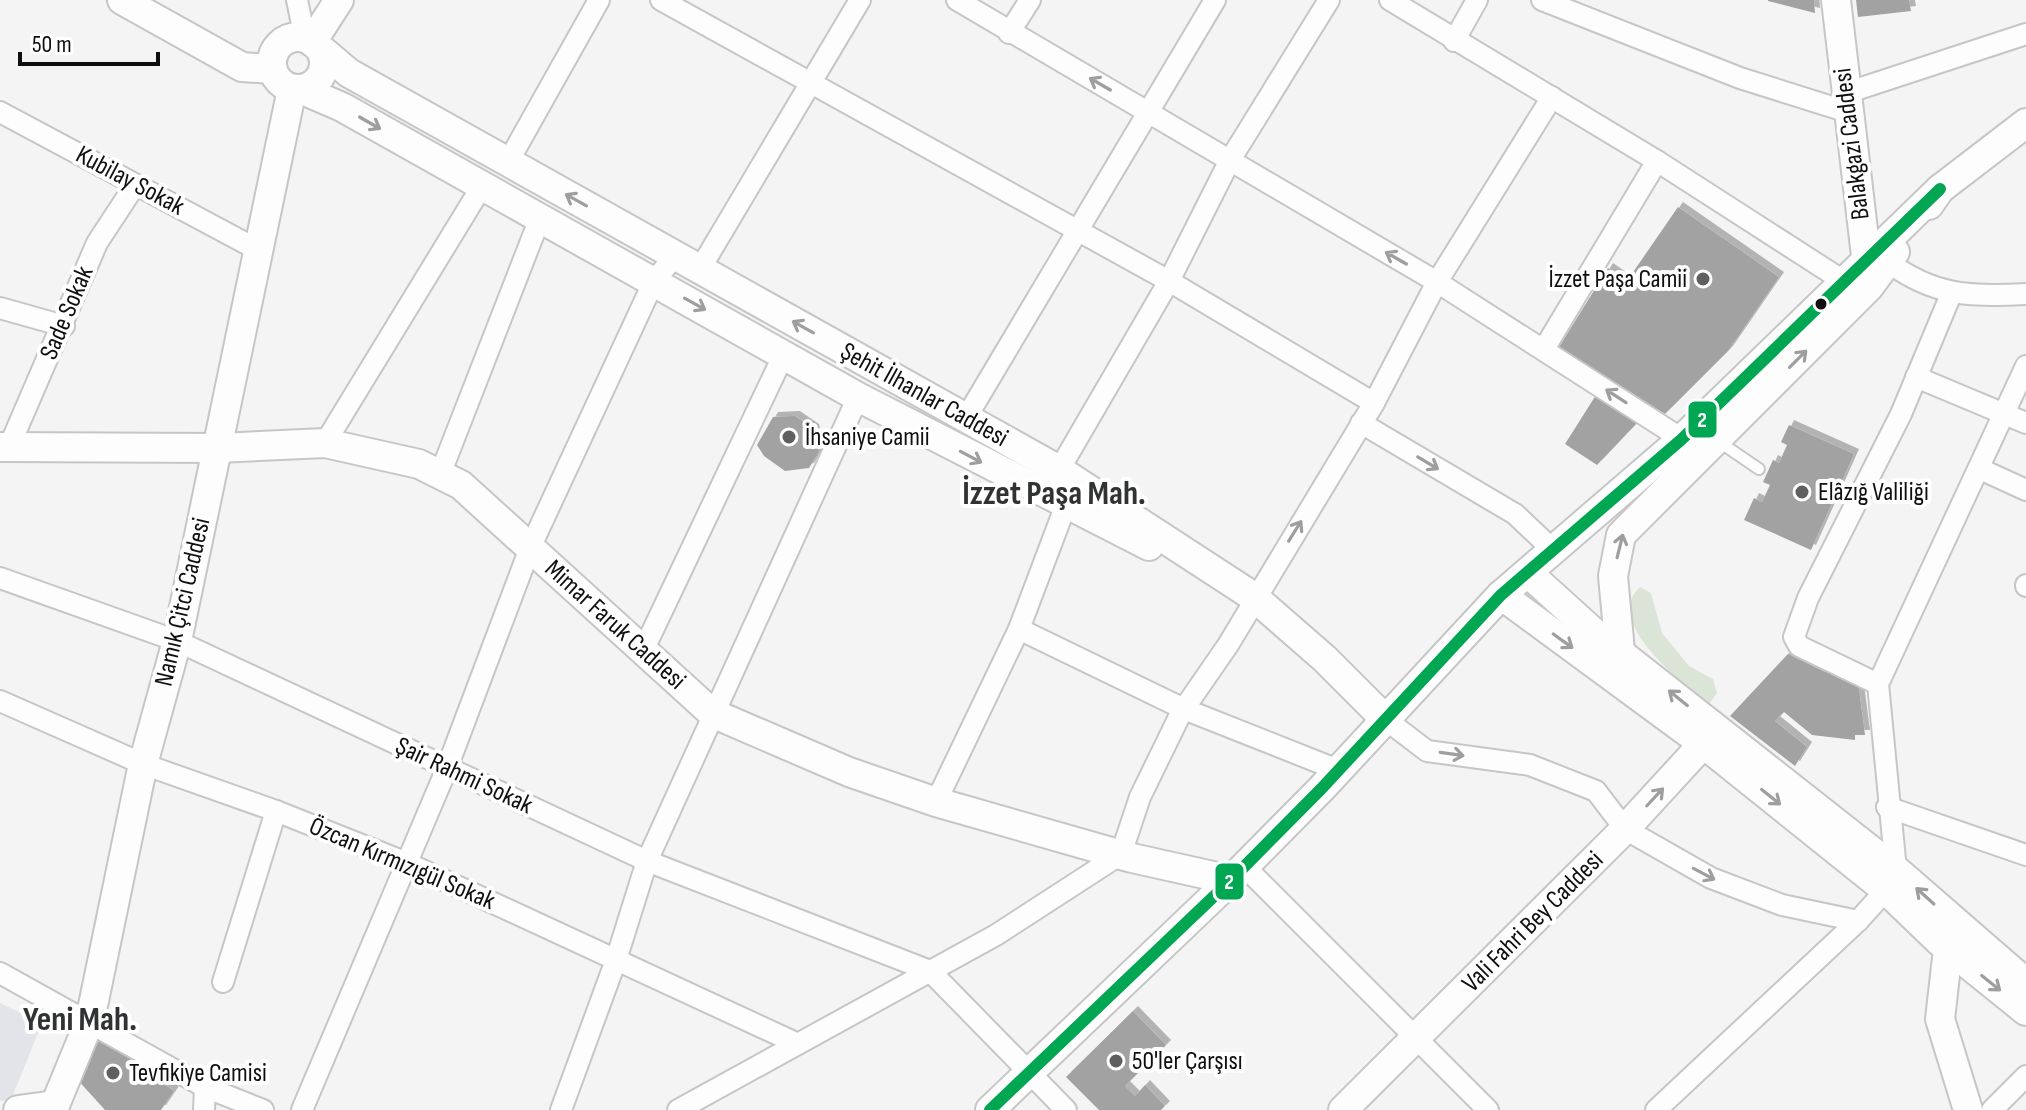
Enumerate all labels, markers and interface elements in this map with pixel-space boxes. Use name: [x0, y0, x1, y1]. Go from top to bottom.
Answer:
scale bar: [20, 16, 158, 66]
text: 50 m: [32, 30, 72, 59]
street label: Balakgazi Caddesi: [1827, 66, 1877, 222]
one-way arrow: [1088, 76, 1112, 91]
one-way arrow: [358, 115, 381, 131]
street label: Kubilay Sokak: [70, 139, 190, 223]
one-way arrow: [565, 192, 588, 208]
one-way arrow: [1385, 250, 1408, 266]
street label: Sade Sokak: [34, 262, 101, 364]
place label: İzzet Paşa Camii: [1548, 264, 1687, 295]
marker: İzzet Paşa Camii: [1694, 270, 1712, 288]
one-way arrow: [683, 296, 706, 312]
unlabelled marker: [1813, 296, 1829, 312]
one-way arrow: [792, 319, 815, 335]
street label: Şehit İlhanlar Caddesi: [835, 336, 1013, 454]
one-way arrow: [1788, 349, 1807, 369]
one-way arrow: [1606, 388, 1628, 404]
line badge: 2: [1687, 400, 1718, 439]
text: 2: [1697, 407, 1707, 434]
place label: İhsaniye Camii: [805, 422, 930, 453]
marker: İhsaniye Camii: [780, 428, 798, 446]
one-way arrow: [959, 450, 983, 466]
one-way arrow: [1416, 455, 1439, 471]
district label: İzzet Paşa Mah.: [962, 473, 1146, 514]
place label: Elâzığ Valiliği: [1818, 477, 1929, 508]
marker: Elâzığ Valiliği: [1793, 483, 1811, 501]
street label: Namık Çitci Caddesi: [149, 515, 217, 689]
one-way arrow: [1287, 520, 1303, 543]
one-way arrow: [1613, 534, 1628, 559]
street label: Mimar Faruk Caddesi: [538, 554, 692, 696]
one-way arrow: [1552, 632, 1574, 649]
one-way arrow: [1668, 689, 1689, 706]
street label: Şair Rahmi Sokak: [390, 731, 538, 821]
one-way arrow: [1439, 747, 1464, 762]
one-way arrow: [1646, 787, 1665, 807]
one-way arrow: [1760, 789, 1781, 806]
street label: Özcan Kırmızıgül Sokak: [304, 811, 500, 917]
street label: Vali Fahri Bey Caddesi: [1456, 845, 1610, 999]
line badge: 2: [1214, 862, 1245, 901]
one-way arrow: [1692, 866, 1716, 882]
text: 2: [1224, 869, 1234, 896]
one-way arrow: [1915, 887, 1935, 905]
one-way arrow: [1980, 974, 2001, 992]
district label: Yeni Mah.: [23, 999, 137, 1040]
place label: 50'ler Çarşısı: [1132, 1046, 1243, 1077]
marker: 50'ler Çarşısı: [1107, 1052, 1125, 1070]
place label: Tevfikiye Camisi: [129, 1058, 267, 1089]
marker: Tevfikiye Camisi: [104, 1064, 122, 1082]

